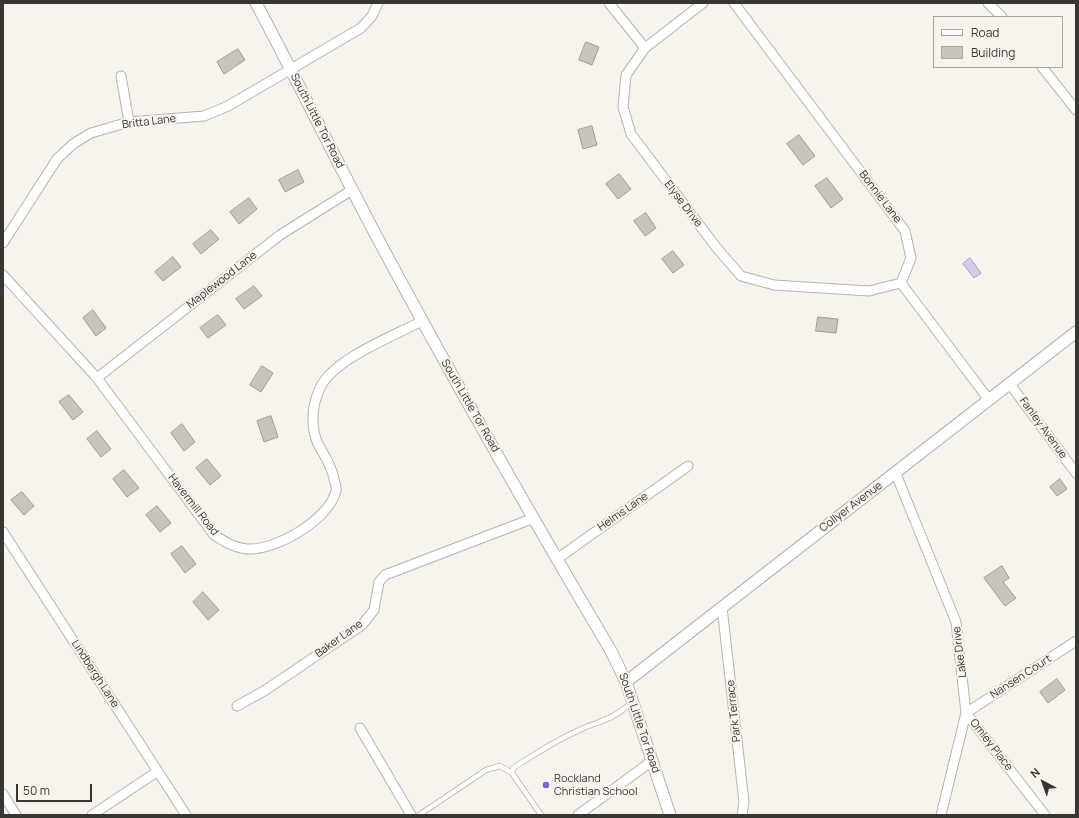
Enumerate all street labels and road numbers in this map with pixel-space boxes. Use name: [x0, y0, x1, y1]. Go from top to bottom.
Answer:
street label: South Little Tor Road: [287, 71, 347, 171]
street label: Britta Lane: [121, 112, 177, 132]
street label: Bonnie Lane: [856, 168, 904, 226]
street label: Elyse Drive: [661, 178, 705, 230]
street label: Maplewood Lane: [184, 249, 260, 311]
street label: South Little Tor Road: [438, 357, 502, 455]
street label: Fanley Avenue: [1016, 395, 1070, 461]
street label: Havermill Road: [165, 472, 221, 538]
street label: Collyer Avenue: [817, 479, 885, 535]
street label: Helms Lane: [595, 490, 651, 534]
street label: Baker Lane: [313, 617, 365, 661]
street label: Lake Drive: [950, 626, 970, 678]
street label: Lindbergh Lane: [68, 638, 122, 710]
street label: Nansen Court: [988, 652, 1054, 702]
street label: South Little Tor Road: [616, 671, 662, 775]
street label: Park Terrace: [724, 679, 744, 743]
street label: Omley Place: [967, 717, 1015, 773]

